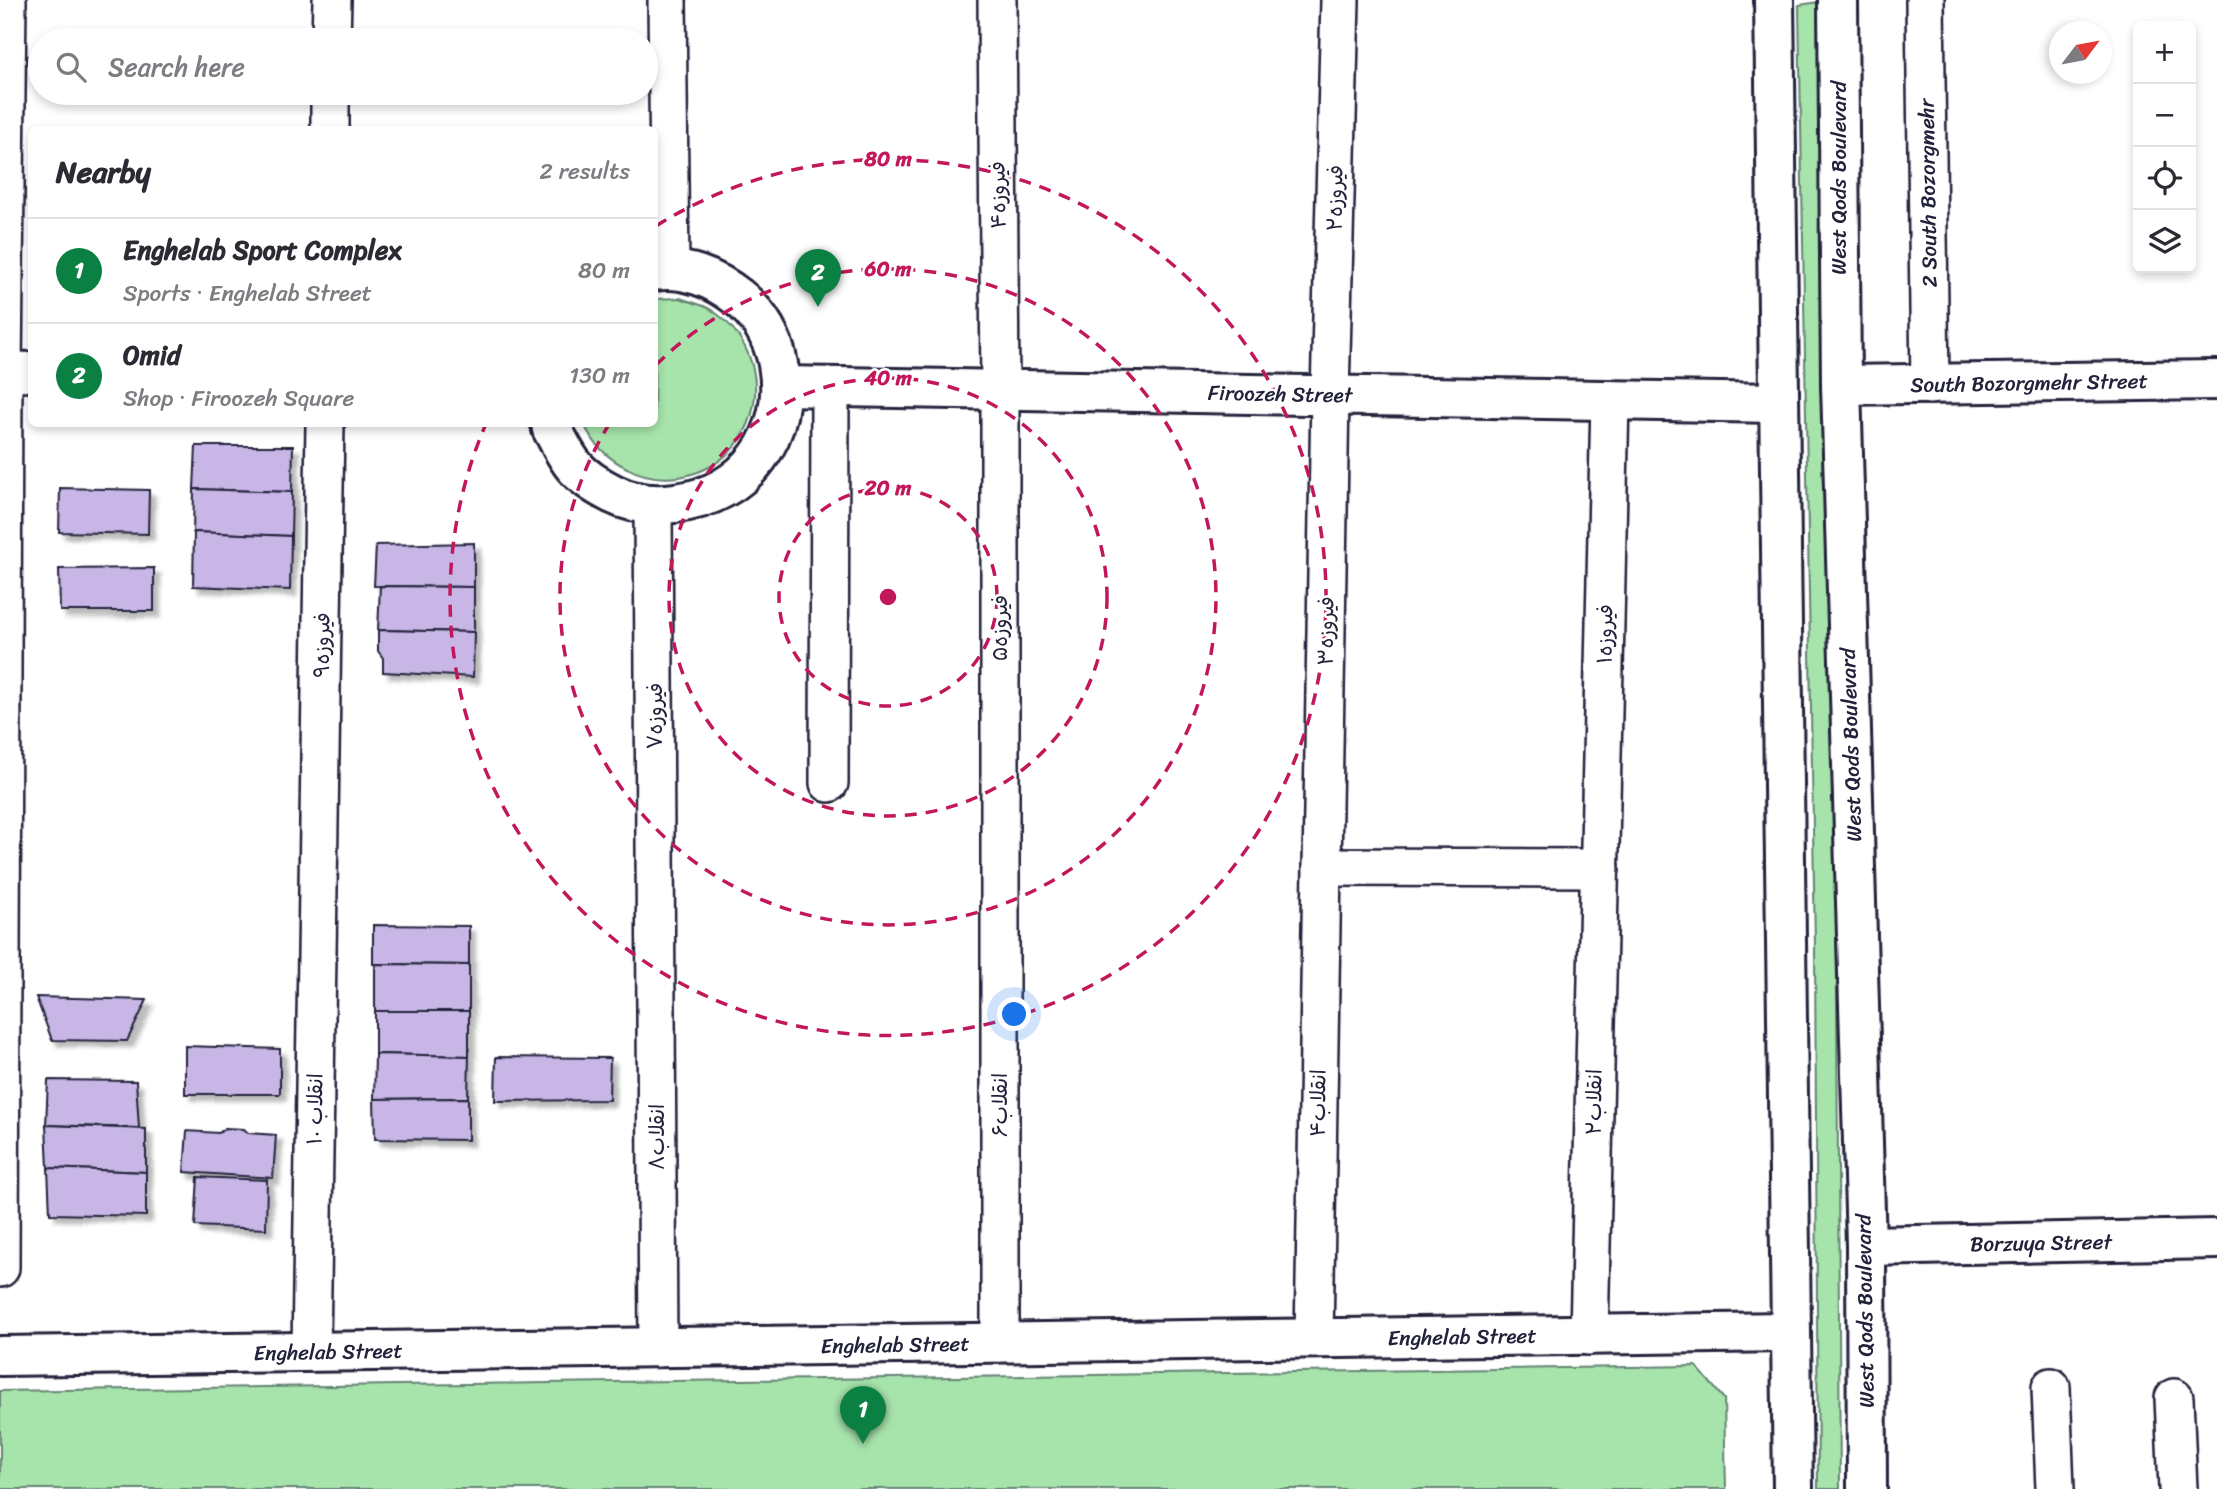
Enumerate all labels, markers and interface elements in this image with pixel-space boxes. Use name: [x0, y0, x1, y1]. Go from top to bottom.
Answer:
north arrow: [2049, 21, 2112, 84]
map controls: [2133, 21, 2196, 273]
button: +: [2133, 21, 2196, 84]
search box: [28, 28, 658, 105]
text: Search here: [108, 44, 245, 90]
icon: search: [52, 48, 90, 86]
street label: West Qods Boulevard: [1820, 79, 1858, 275]
button: −: [2133, 84, 2196, 147]
street label: 2 South Bozorgmehr: [1907, 97, 1949, 288]
text: 80 m: [863, 140, 913, 178]
text: Nearby: [56, 145, 151, 199]
button: locate: [2133, 147, 2196, 210]
text: 2 results: [539, 151, 630, 192]
street label: فیروزه۴: [978, 161, 1018, 229]
street label: فیروزه۲: [1315, 165, 1355, 231]
button: layers: [2133, 210, 2196, 273]
text: Enghelab Sport Complex: [123, 227, 402, 273]
pin: 2: [795, 249, 841, 307]
text: 1: [74, 250, 84, 291]
text: 80 m: [578, 250, 630, 291]
text: 60 m: [864, 250, 912, 288]
text: Sports · Enghelab Street: [123, 273, 372, 314]
text: Omid: [123, 332, 181, 378]
text: 2: [72, 355, 86, 396]
text: 130 m: [569, 355, 630, 396]
text: 40 m: [863, 359, 913, 397]
street label: South Bozorgmehr Street: [1910, 362, 2148, 404]
street label: Firoozeh Street: [1207, 374, 1354, 414]
text: Shop · Firoozeh Square: [123, 378, 354, 419]
text: 20 m: [864, 469, 912, 507]
centre of rings: [876, 585, 900, 609]
street label: فیروزه۵: [981, 595, 1019, 661]
street label: فیروزه۳: [1306, 596, 1346, 666]
street label: فیروزه۱: [1585, 604, 1625, 664]
street label: فیروزه۹: [302, 612, 342, 678]
street label: West Qods Boulevard: [1829, 646, 1873, 842]
street label: فیروزه۷: [636, 683, 674, 749]
your location: [997, 997, 1031, 1031]
street label: انقلاب۴: [1298, 1069, 1338, 1137]
street label: انقلاب۲: [1574, 1069, 1614, 1135]
street label: انقلاب ۱۰: [295, 1073, 335, 1145]
street label: انقلاب۶: [981, 1073, 1019, 1137]
street label: انقلاب۸: [638, 1104, 676, 1170]
street label: West Qods Boulevard: [1844, 1212, 1886, 1408]
street label: Borzuya Street: [1970, 1223, 2114, 1263]
street label: Enghelab Street: [1387, 1317, 1537, 1357]
street label: Enghelab Street: [820, 1325, 970, 1365]
street label: Enghelab Street: [253, 1332, 403, 1372]
pin: 1: [840, 1386, 886, 1444]

